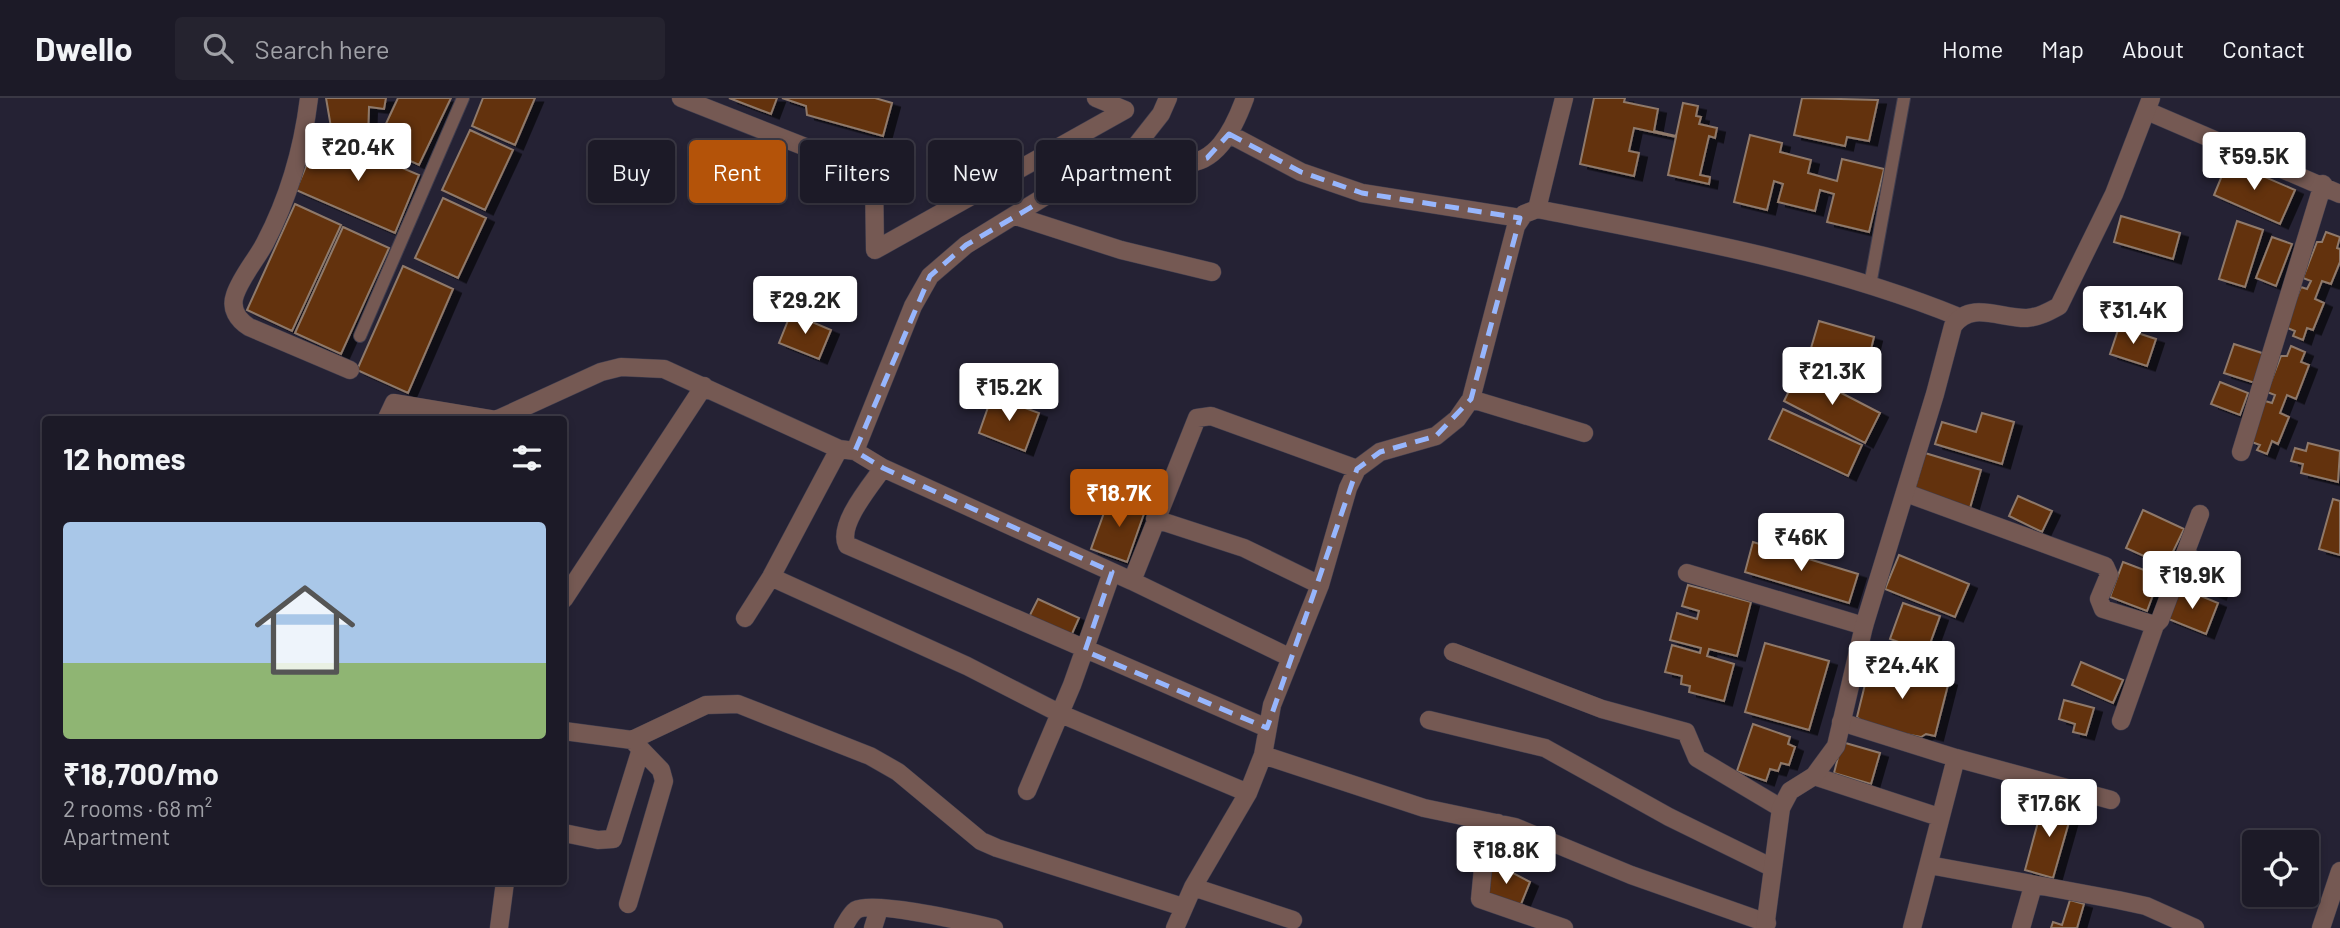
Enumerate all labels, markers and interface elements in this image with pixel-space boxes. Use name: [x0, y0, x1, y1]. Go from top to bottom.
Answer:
search box: [175, 17, 665, 80]
text: Dwello: [35, 28, 133, 68]
icon: search: [199, 29, 237, 67]
text: Search here: [255, 33, 390, 64]
text: Home: [1942, 34, 2003, 63]
text: Map: [2041, 34, 2084, 63]
text: About: [2122, 34, 2184, 63]
text: Contact: [2222, 34, 2305, 63]
pin: ₹20.4K: [301, 123, 415, 183]
text: ₹20.4K: [321, 132, 395, 160]
pin: ₹59.5K: [2197, 132, 2311, 192]
chip: Buy: [588, 140, 675, 203]
chip: Rent: [689, 140, 786, 203]
chip: Filters: [800, 140, 914, 203]
chip: New: [928, 140, 1022, 203]
chip: Apartment: [1036, 140, 1196, 203]
text: ₹59.5K: [2219, 141, 2289, 169]
pin: ₹29.2K: [748, 276, 862, 336]
text: ₹29.2K: [769, 285, 841, 313]
pin: ₹31.4K: [2076, 286, 2190, 346]
text: ₹31.4K: [2099, 295, 2167, 323]
pin: ₹21.3K: [1775, 348, 1889, 407]
text: ₹21.3K: [1798, 356, 1866, 384]
pin: ₹15.2K: [952, 364, 1066, 423]
text: ₹15.2K: [975, 372, 1043, 400]
icon: filters: [508, 439, 546, 477]
text: 12 homes: [63, 440, 186, 476]
pin: ₹18.7K: [1062, 470, 1176, 529]
text: ₹18.7K: [1086, 478, 1152, 506]
pin: ₹46K: [1760, 514, 1842, 573]
text: ₹46K: [1774, 522, 1828, 550]
pin: ₹19.9K: [2135, 552, 2249, 611]
text: ₹19.9K: [2159, 560, 2225, 588]
icon: home: [242, 567, 368, 693]
pin: ₹24.4K: [1845, 642, 1959, 701]
text: ₹24.4K: [1865, 650, 1939, 678]
text: ₹18,700/mo: [63, 755, 219, 791]
pin: ₹17.6K: [1992, 780, 2106, 839]
text: ₹17.6K: [2017, 788, 2081, 816]
text: 2 rooms · 68 m²: [63, 794, 212, 822]
text: Apartment: [63, 822, 170, 850]
pin: ₹18.8K: [1449, 826, 1563, 886]
map controls: [2242, 830, 2319, 907]
button: locate: [2242, 830, 2319, 907]
text: ₹18.8K: [1473, 835, 1539, 863]

